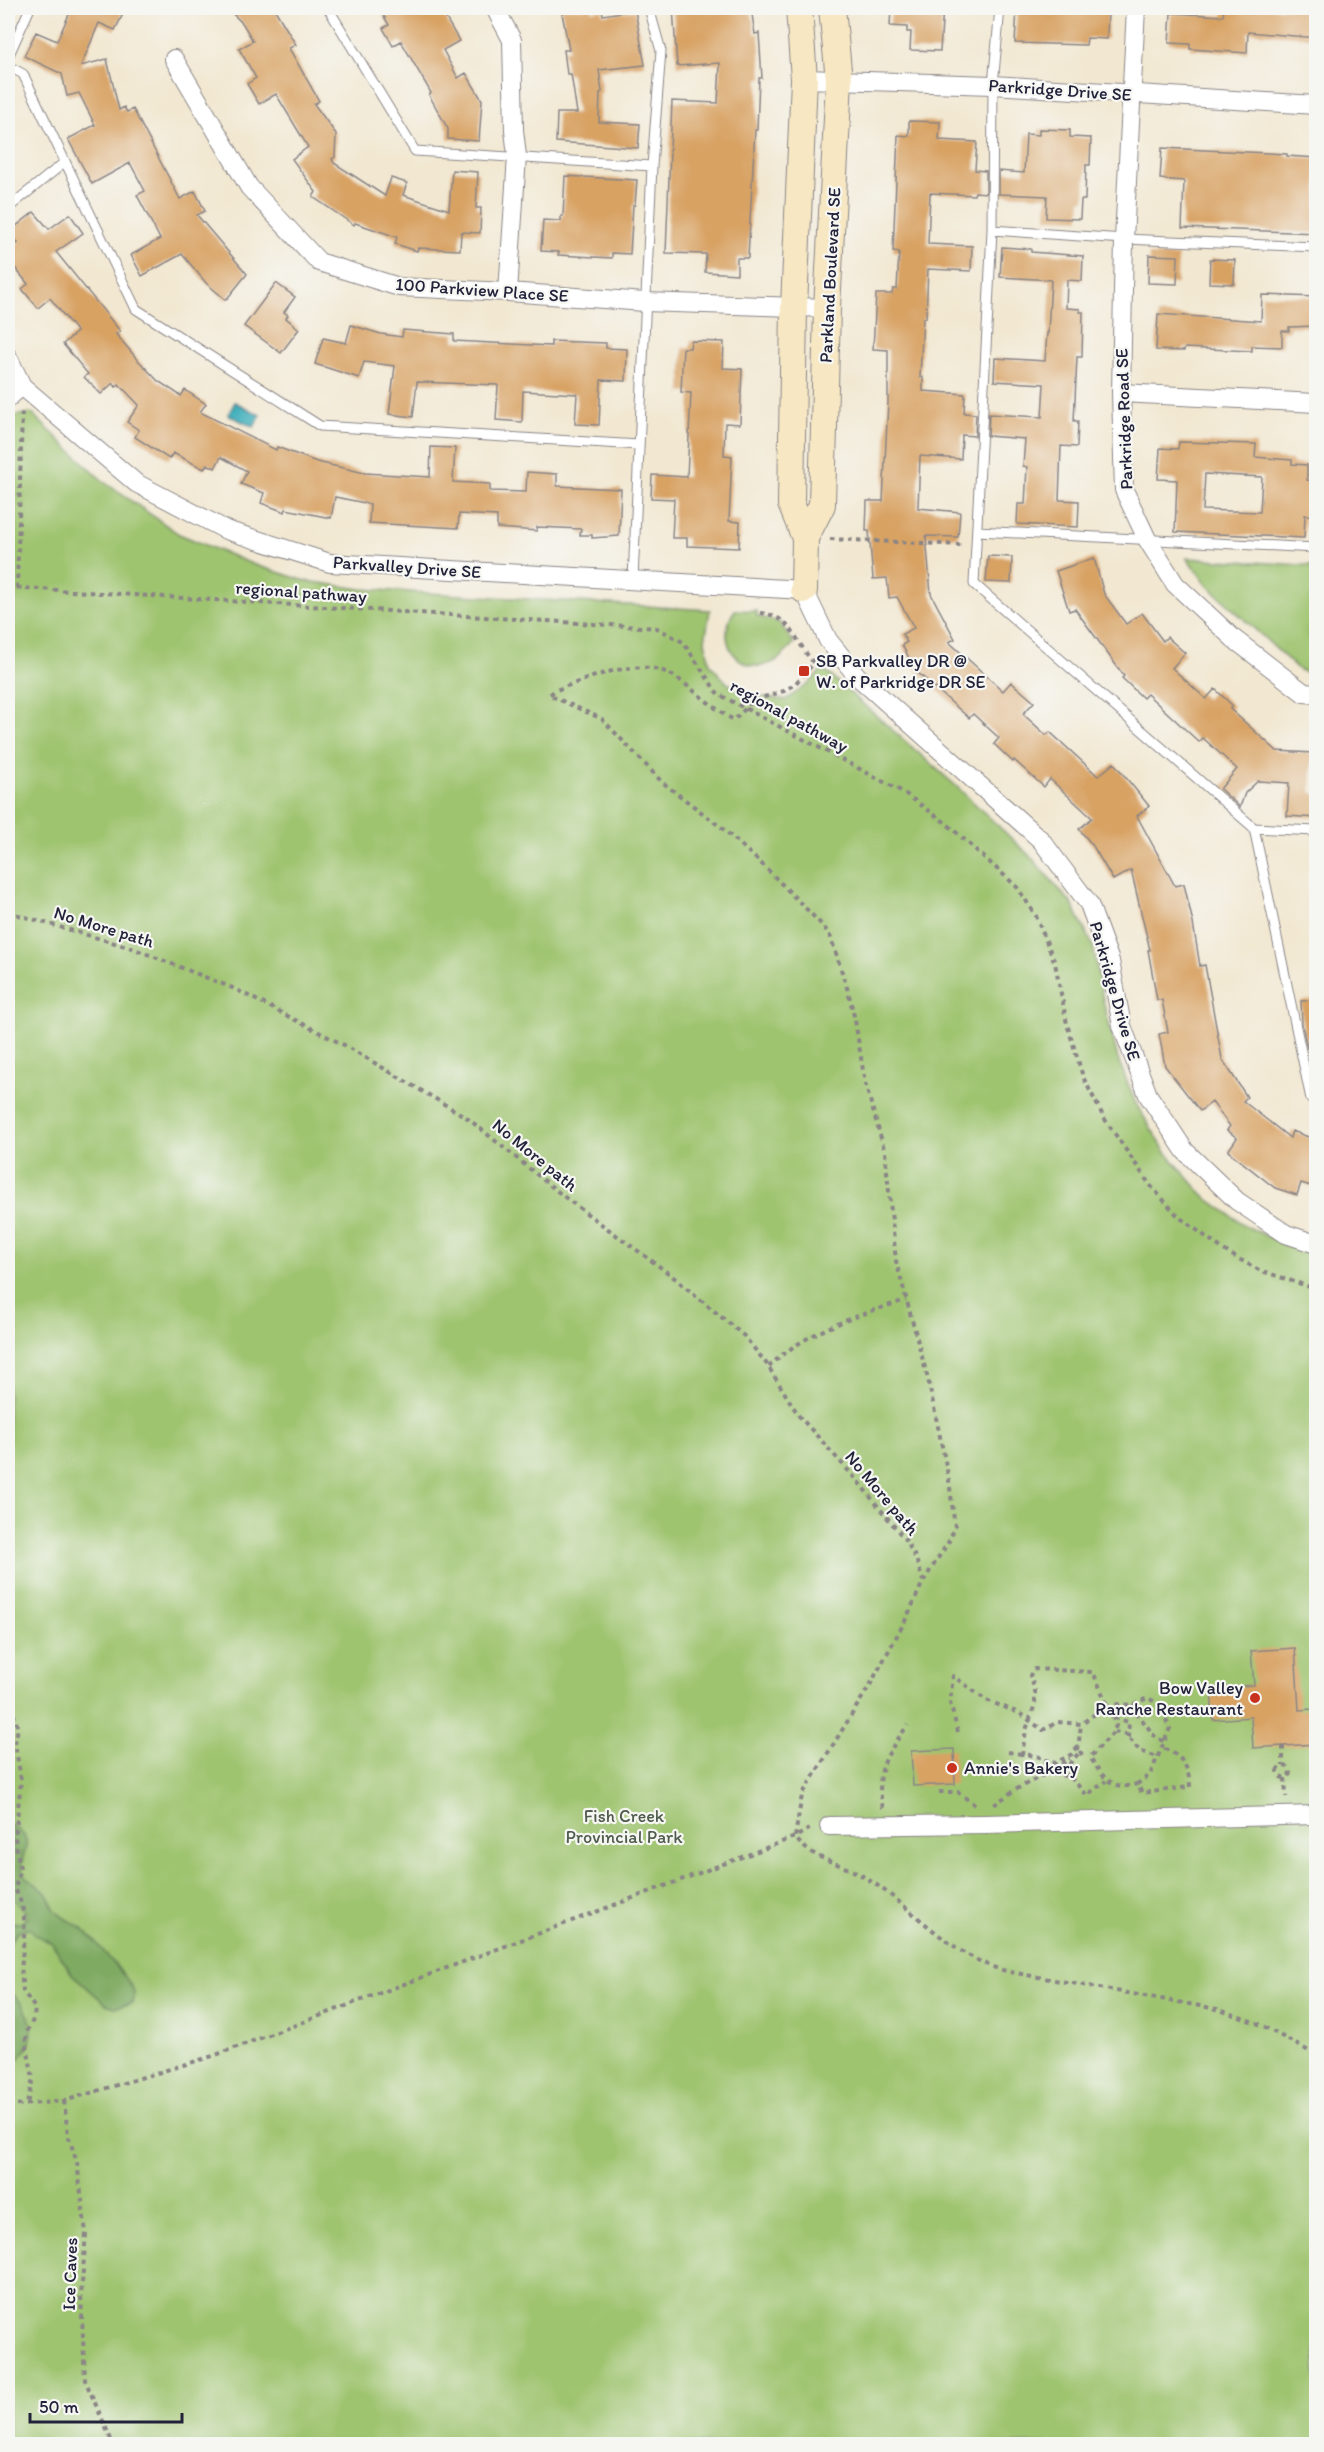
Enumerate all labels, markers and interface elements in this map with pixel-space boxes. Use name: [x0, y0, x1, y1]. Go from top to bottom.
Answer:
street label: Parkridge Drive SE: [988, 74, 1132, 106]
street label: Parkland Boulevard SE: [814, 187, 846, 363]
street label: 100 Parkview Place SE: [395, 273, 569, 307]
street label: Parkridge Road SE: [1111, 348, 1137, 490]
street label: Parkvalley Drive SE: [332, 551, 482, 583]
street label: regional pathway: [235, 576, 368, 608]
place label: SB Parkvalley DR @ W. of Parkridge DR SE: [816, 650, 986, 693]
marker: SB Parkvalley DR @ W. of Parkridge DR SE: [797, 664, 811, 678]
street label: regional pathway: [726, 674, 852, 758]
street label: No More path: [51, 901, 157, 953]
street label: Parkridge Drive SE: [1085, 919, 1145, 1063]
street label: No More path: [488, 1114, 582, 1196]
street label: No More path: [840, 1446, 924, 1540]
place label: Bow Valley Ranche Restaurant: [1095, 1677, 1244, 1720]
marker: Bow Valley Ranche Restaurant: [1248, 1691, 1262, 1705]
place label: Annie's Bakery: [964, 1757, 1078, 1779]
marker: Annie's Bakery: [945, 1761, 959, 1775]
park label: Fish Creek Provincial Park: [566, 1805, 683, 1848]
street label: Ice Caves: [58, 2237, 82, 2311]
scale bar: [30, 2386, 182, 2424]
text: 50 m: [39, 2396, 79, 2418]

